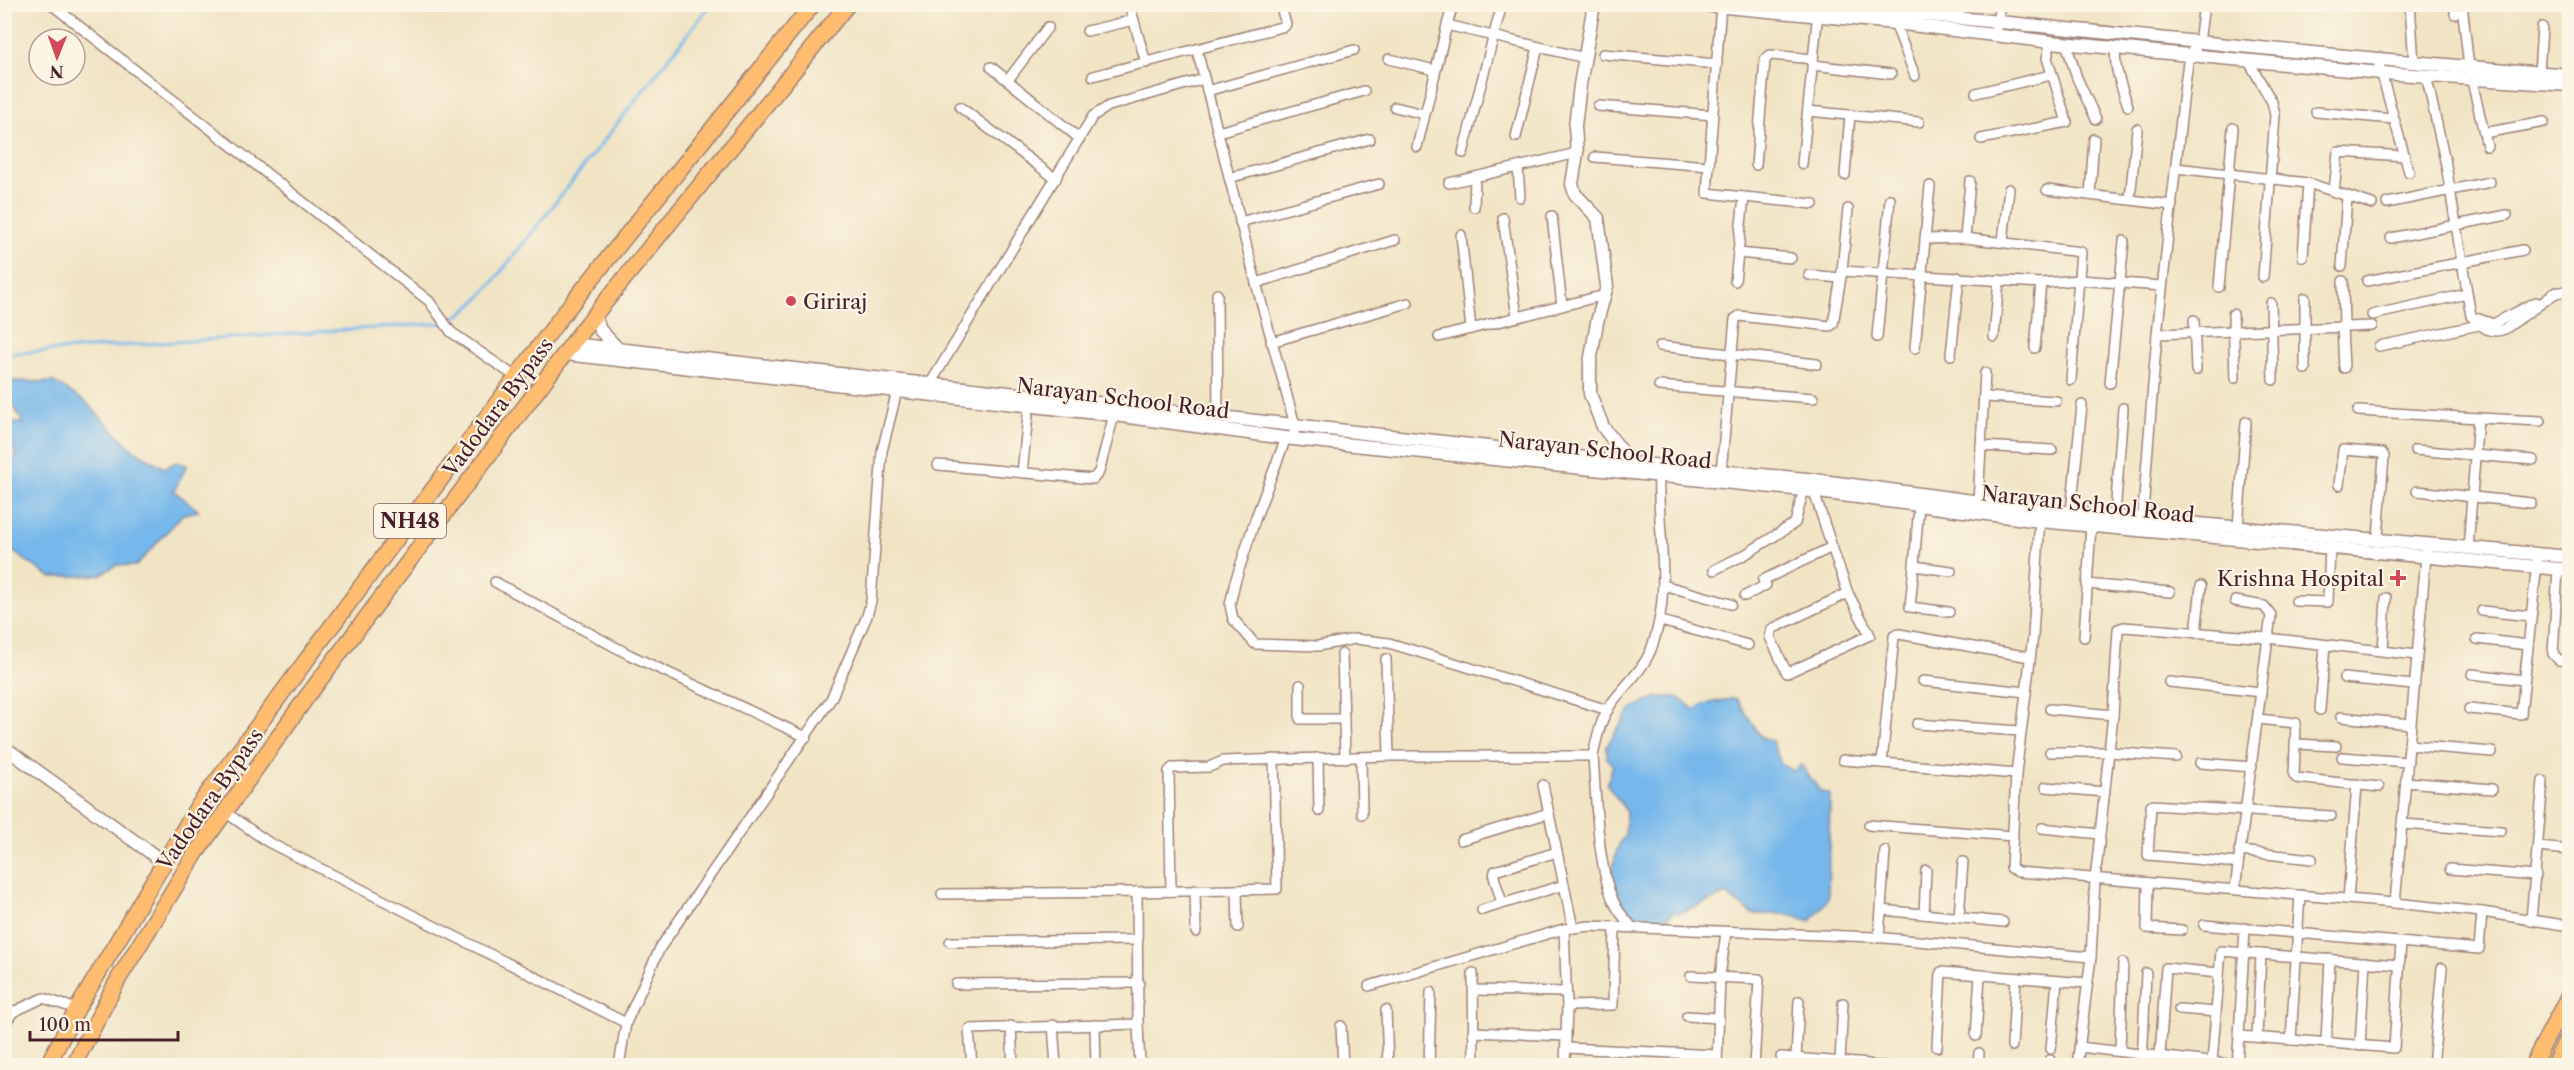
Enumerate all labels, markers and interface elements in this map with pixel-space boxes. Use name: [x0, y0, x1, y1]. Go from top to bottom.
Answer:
north arrow: [27, 27, 87, 87]
text: N: [50, 62, 64, 82]
place label: Giriraj: [803, 289, 867, 314]
marker: Giriraj: [784, 294, 798, 308]
street label: Vadodara Bypass: [437, 333, 558, 482]
street label: Narayan School Road: [1015, 373, 1231, 423]
street label: Narayan School Road: [1497, 426, 1713, 474]
street label: Narayan School Road: [1980, 480, 2196, 528]
road number: NH48: [374, 504, 446, 538]
place label: Krishna Hospital: [2217, 566, 2384, 591]
marker: Krishna Hospital: [2389, 569, 2407, 587]
street label: Vadodara Bypass: [151, 723, 268, 876]
scale bar: [30, 1004, 178, 1042]
text: 100 m: [39, 1014, 91, 1036]

